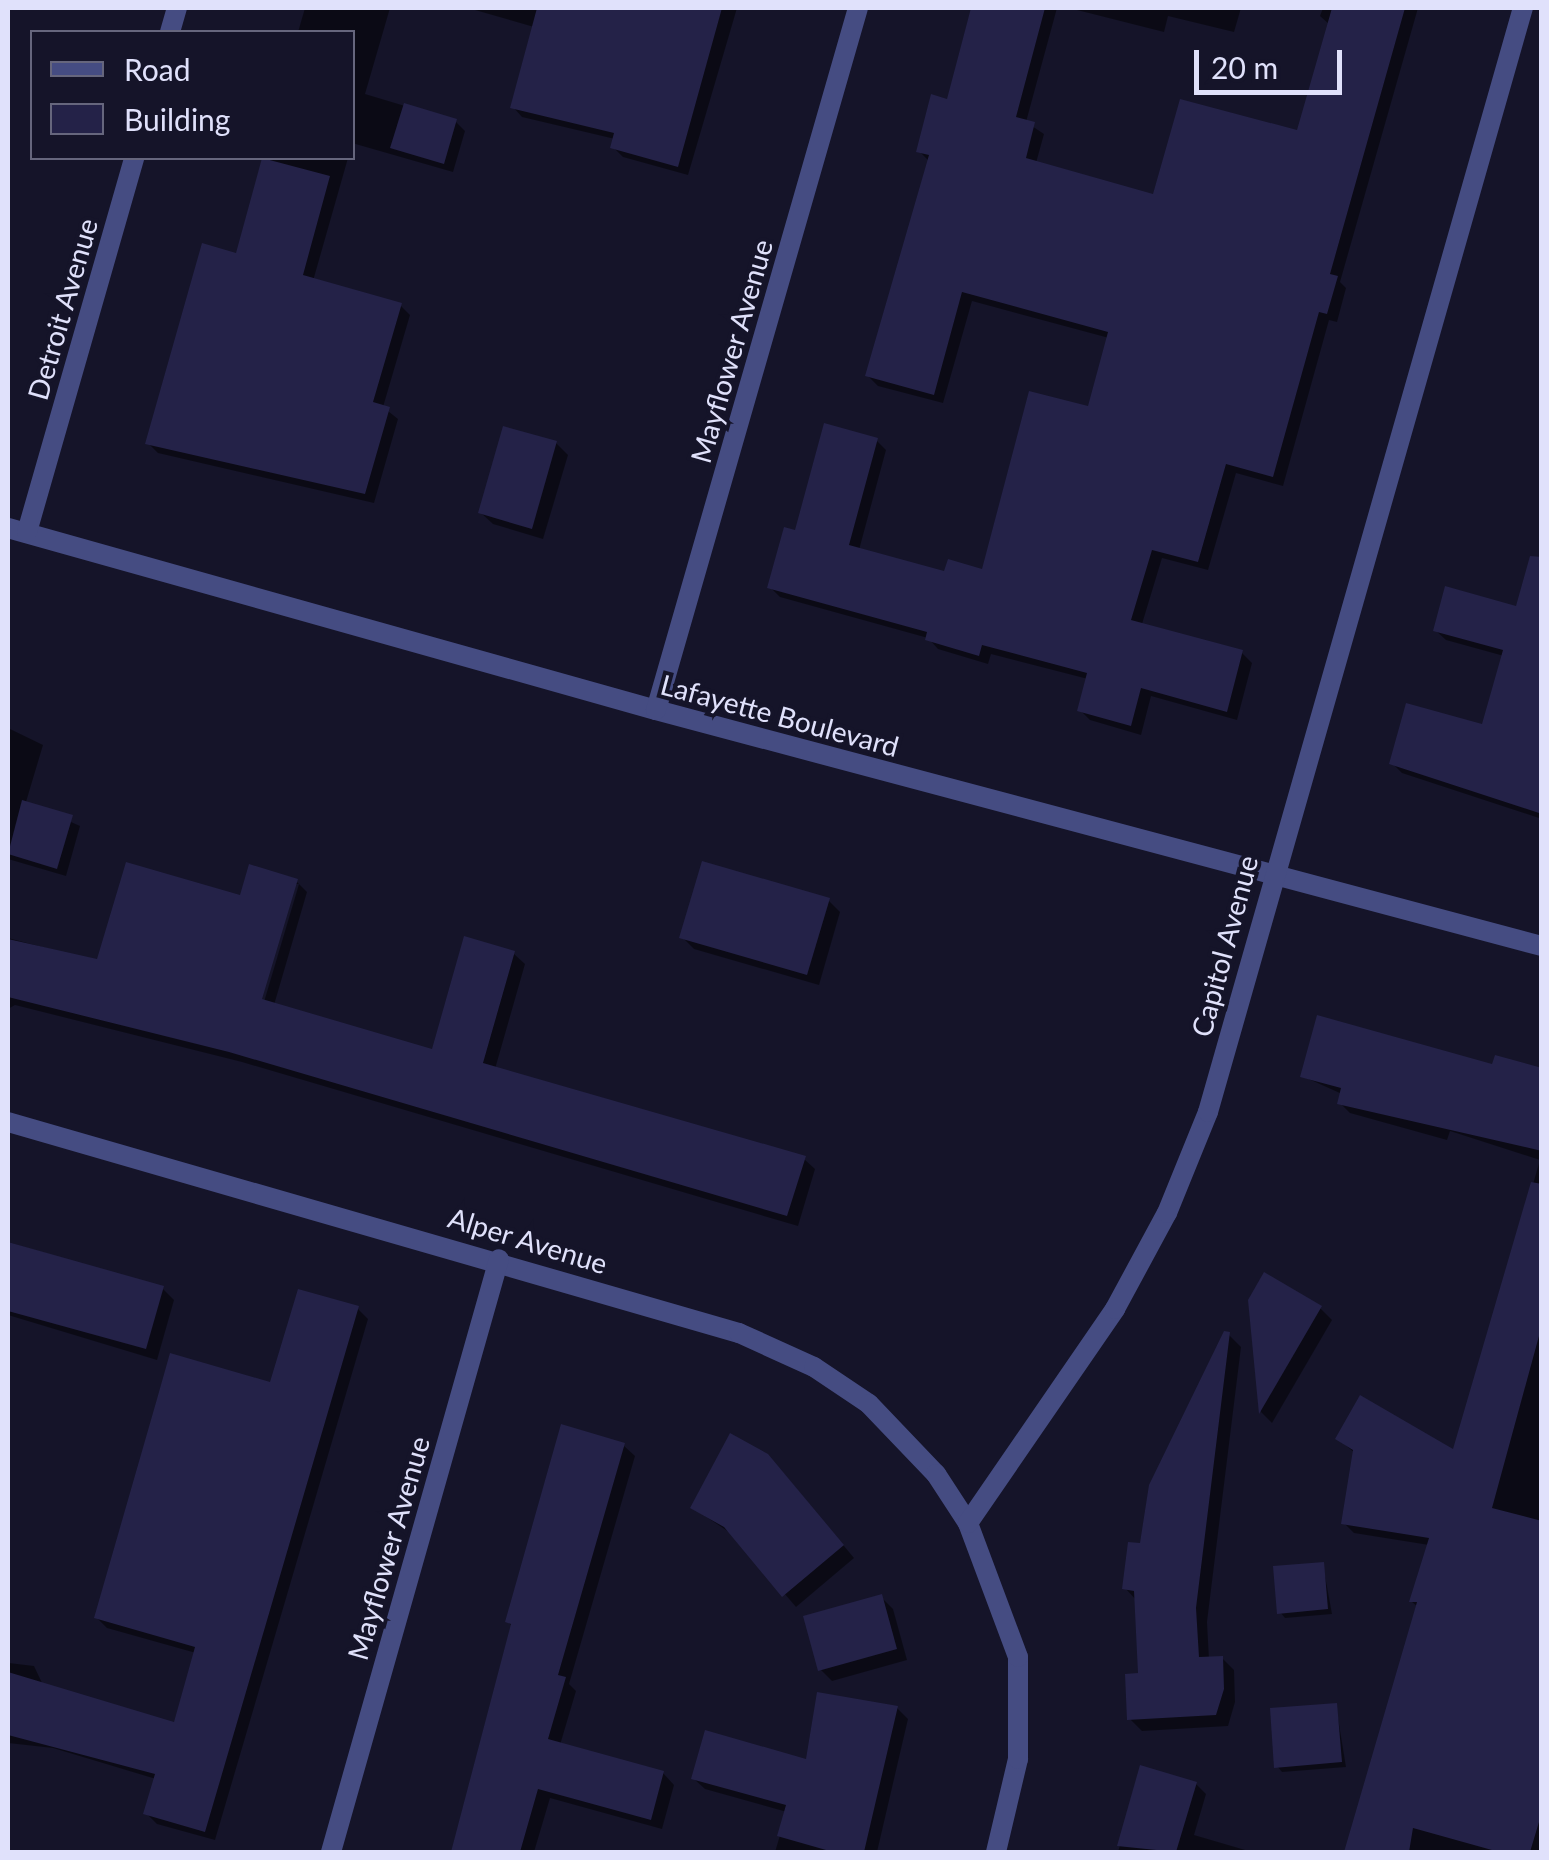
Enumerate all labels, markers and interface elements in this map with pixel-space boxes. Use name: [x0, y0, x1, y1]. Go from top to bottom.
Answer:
legend: [30, 30, 355, 160]
scale bar: [1199, 30, 1346, 92]
text: 20 m: [1211, 49, 1278, 85]
text: Road: [124, 51, 191, 87]
text: Building: [124, 101, 230, 137]
street label: Detroit Avenue: [20, 214, 104, 404]
street label: Mayflower Avenue: [683, 235, 779, 467]
street label: Lafayette Boulevard: [657, 667, 903, 763]
street label: Capitol Avenue: [1184, 851, 1264, 1041]
street label: Alper Avenue: [444, 1200, 612, 1280]
street label: Mayflower Avenue: [340, 1432, 436, 1664]

